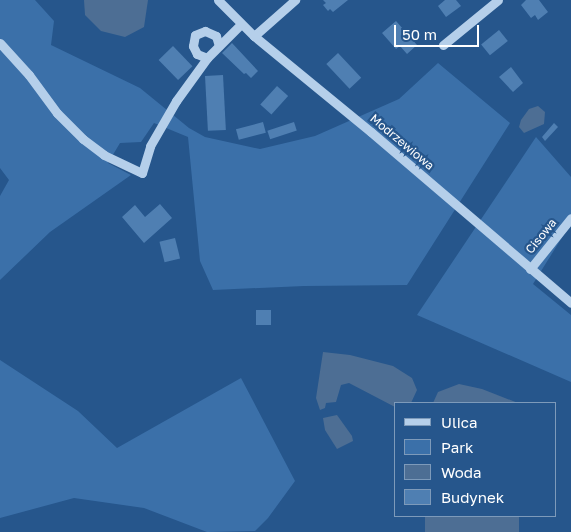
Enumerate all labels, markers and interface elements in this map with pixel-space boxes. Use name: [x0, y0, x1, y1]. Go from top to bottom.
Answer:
scale bar: [396, 15, 481, 47]
text: 50 m: [402, 25, 437, 43]
street label: Modrzewiowa: [367, 111, 437, 173]
street label: Cisowa: [522, 216, 560, 256]
legend: [394, 402, 556, 517]
text: Ulica: [441, 413, 477, 431]
text: Park: [441, 438, 473, 456]
text: Woda: [441, 463, 482, 481]
text: Budynek: [441, 488, 504, 506]

